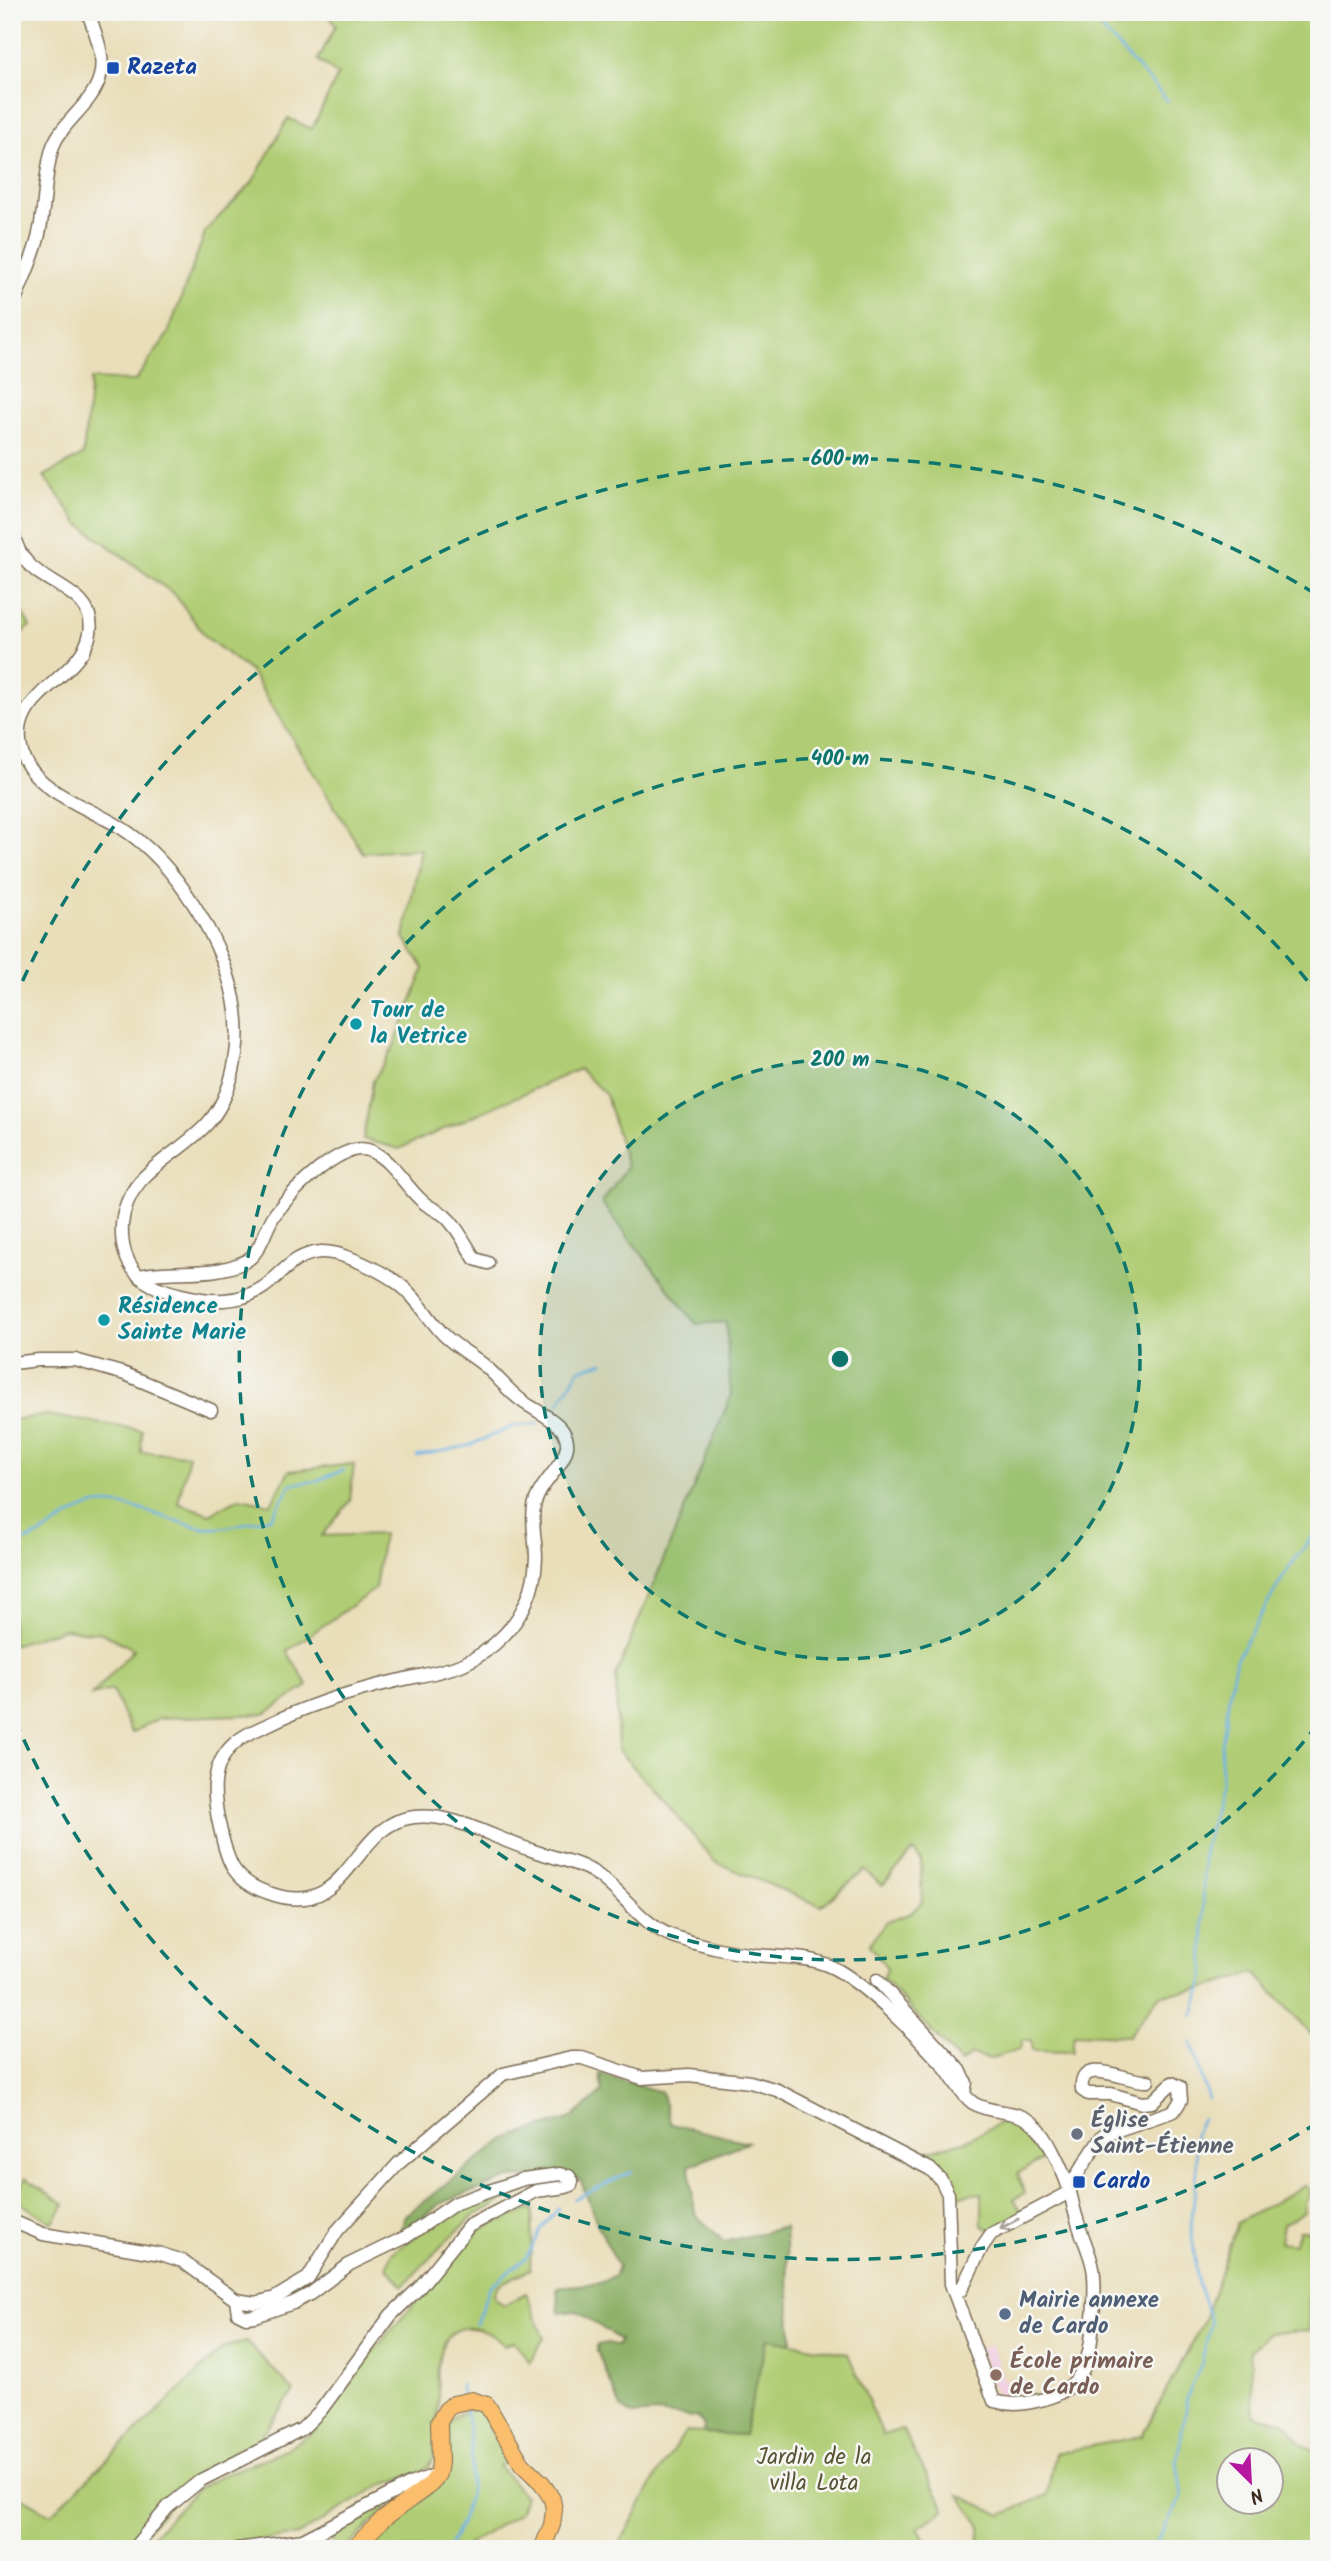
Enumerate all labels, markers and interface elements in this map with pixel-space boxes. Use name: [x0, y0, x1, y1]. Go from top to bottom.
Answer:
place label: Razeta: [127, 50, 197, 86]
marker: Razeta: [105, 60, 121, 76]
text: 600 m: [811, 443, 869, 476]
text: 400 m: [811, 743, 869, 776]
place label: Tour de la Vetrice: [370, 993, 467, 1055]
marker: Tour de la Vetrice: [348, 1016, 364, 1032]
text: 200 m: [810, 1044, 870, 1077]
place label: Résidence Sainte Marie: [118, 1289, 246, 1351]
marker: Résidence Sainte Marie: [96, 1312, 112, 1328]
centre of rings: [828, 1347, 852, 1371]
place label: Église Saint-Étienne: [1091, 2103, 1234, 2165]
marker: Église Saint-Étienne: [1069, 2126, 1085, 2142]
place label: Cardo: [1093, 2164, 1150, 2200]
marker: Cardo: [1071, 2174, 1087, 2190]
one-way arrow: [1000, 2217, 1020, 2231]
place label: Mairie annexe de Cardo: [1019, 2283, 1159, 2345]
marker: Mairie annexe de Cardo: [997, 2306, 1013, 2322]
place label: École primaire de Cardo: [1010, 2344, 1153, 2406]
marker: École primaire de Cardo: [988, 2367, 1004, 2383]
park label: Jardin de la villa Lota: [756, 2440, 872, 2502]
north arrow: [1216, 2446, 1286, 2516]
text: N: [1245, 2479, 1268, 2511]

